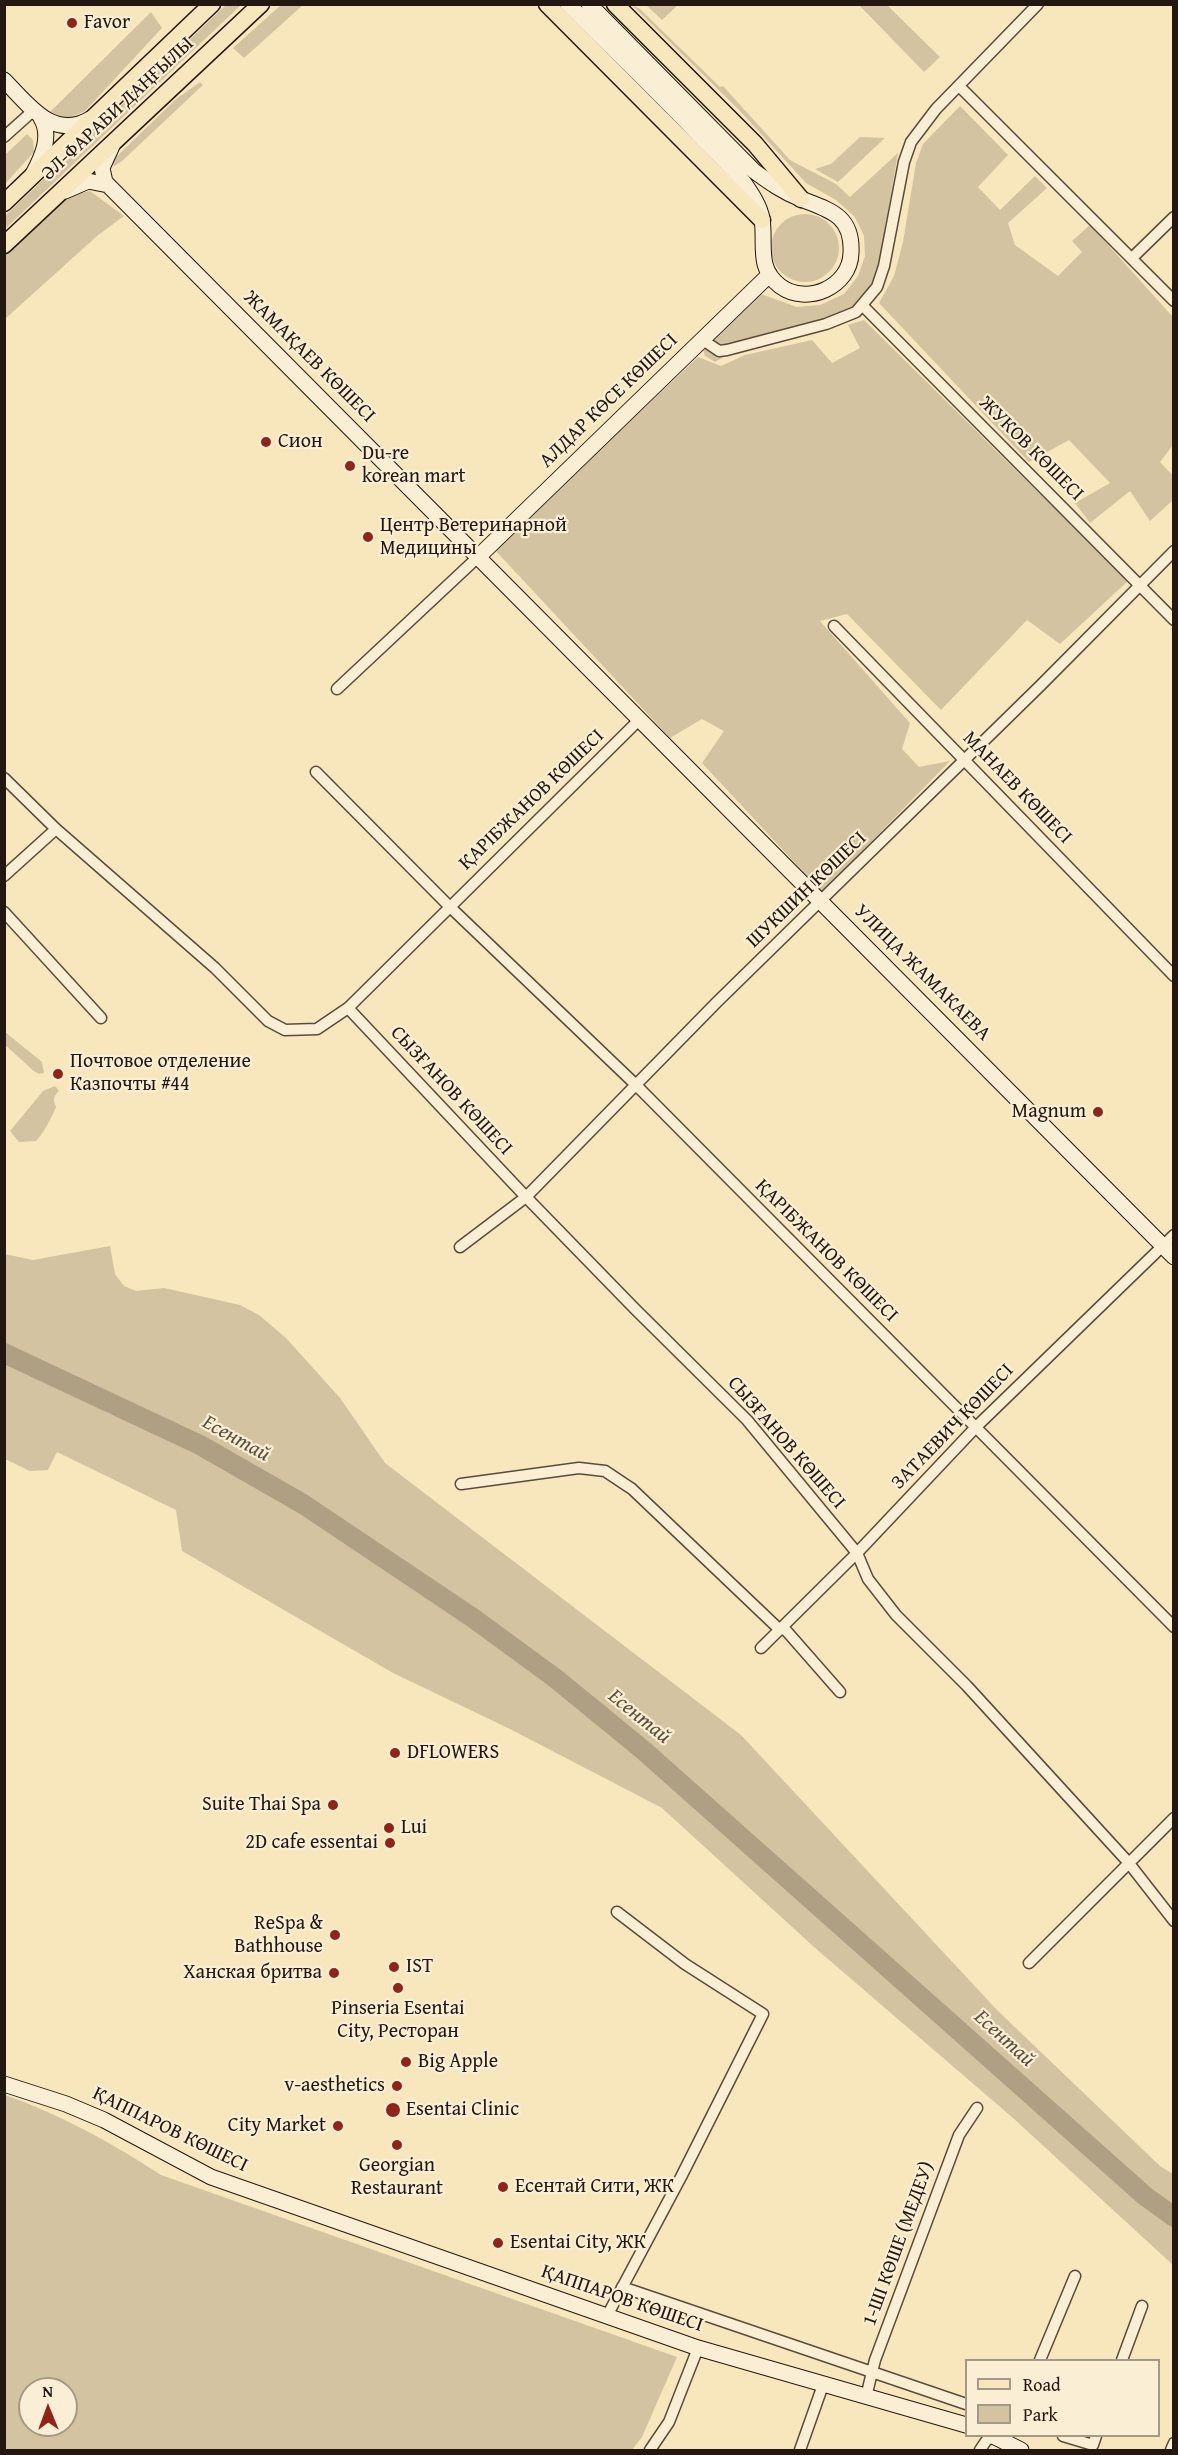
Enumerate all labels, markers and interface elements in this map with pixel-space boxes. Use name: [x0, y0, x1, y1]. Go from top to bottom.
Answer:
place label: Favor: [84, 11, 130, 35]
marker: Favor: [65, 16, 79, 30]
street label: ӘЛ-ФАРАБИ ДАҢҒЫЛЫ: [37, 32, 199, 186]
street label: ЖАМАҚАЕВ КӨШЕСІ: [238, 286, 380, 428]
street label: АЛДАР КӨСЕ КӨШЕСІ: [535, 329, 683, 473]
street label: ЖУКОВ КӨШЕСІ: [974, 392, 1088, 506]
place label: Сион: [278, 430, 323, 454]
marker: Сион: [259, 435, 273, 449]
place label: Du-re korean mart: [362, 442, 465, 489]
marker: Du-re korean mart: [343, 459, 357, 473]
place label: Центр Ветеринарной Медицины: [380, 514, 567, 561]
marker: Центр Ветеринарной Медицины: [361, 530, 375, 544]
street label: ҚАРІБЖАНОВ КӨШЕСІ: [454, 725, 610, 875]
street label: МАНАЕВ КӨШЕСІ: [957, 727, 1077, 849]
street label: ШУКШИН КӨШЕСІ: [742, 827, 872, 953]
street label: УЛИЦА ЖАМАКАЕВА: [849, 900, 995, 1046]
street label: СЫЗҒАНОВ КӨШЕСІ: [385, 1021, 517, 1161]
place label: Почтовое отделение Казпочты #44: [70, 1050, 251, 1097]
marker: Почтовое отделение Казпочты #44: [51, 1067, 65, 1081]
place label: Magnum: [1012, 1100, 1086, 1124]
marker: Magnum: [1091, 1105, 1105, 1119]
street label: ҚАРІБЖАНОВ КӨШЕСІ: [749, 1174, 903, 1328]
street label: ЗАТАЕВИЧ КӨШЕСІ: [887, 1359, 1019, 1495]
street label: СЫЗҒАНОВ КӨШЕСІ: [722, 1372, 850, 1514]
water label: Есентай: [198, 1410, 274, 1468]
water label: Есентай: [603, 1684, 675, 1750]
place label: DFLOWERS: [407, 1741, 499, 1765]
marker: DFLOWERS: [388, 1746, 402, 1760]
place label: Suite Thai Spa: [202, 1793, 321, 1817]
marker: Suite Thai Spa: [326, 1798, 340, 1812]
place label: Lui: [401, 1816, 427, 1840]
marker: Lui: [382, 1821, 396, 1835]
place label: 2D cafe essentai: [245, 1831, 378, 1855]
marker: 2D cafe essentai: [383, 1836, 397, 1850]
place label: ReSpa & Bathhouse: [234, 1912, 323, 1959]
marker: ReSpa & Bathhouse: [328, 1928, 342, 1942]
place label: IST: [406, 1955, 433, 1979]
marker: IST: [387, 1960, 401, 1974]
place label: Ханская бритва: [183, 1961, 322, 1985]
marker: Ханская бритва: [327, 1966, 341, 1980]
marker: Pinseria Esentai City, Ресторан: [391, 1981, 405, 1995]
place label: Pinseria Esentai City, Ресторан: [331, 1997, 465, 2044]
water label: Есентай: [968, 2005, 1040, 2073]
place label: Big Apple: [418, 2050, 498, 2074]
marker: Big Apple: [399, 2055, 413, 2069]
place label: v-aesthetics: [284, 2074, 385, 2098]
marker: v-aesthetics: [390, 2079, 404, 2093]
street label: ҚАППАРОВ КӨШЕСІ: [89, 2082, 251, 2178]
place label: Esentai Clinic: [406, 2098, 519, 2122]
marker: Esentai Clinic: [384, 2101, 402, 2119]
place label: City Market: [228, 2114, 326, 2138]
marker: City Market: [331, 2119, 345, 2133]
marker: Georgian Restaurant: [390, 2138, 404, 2152]
place label: Georgian Restaurant: [351, 2154, 443, 2201]
street label: 1-ШІ КӨШЕ (МЕДЕУ): [858, 2158, 940, 2330]
place label: Есентай Сити, ЖК: [515, 2175, 674, 2199]
marker: Есентай Сити, ЖК: [496, 2180, 510, 2194]
place label: Esentai City, ЖК: [510, 2231, 646, 2255]
marker: Esentai City, ЖК: [491, 2236, 505, 2250]
street label: ҚАППАРОВ КӨШЕСІ: [538, 2260, 706, 2338]
legend: [965, 2359, 1160, 2437]
text: Road: [1023, 2371, 1061, 2398]
north arrow: [18, 2377, 78, 2437]
text: N: [42, 2379, 53, 2403]
text: Park: [1023, 2401, 1058, 2428]

